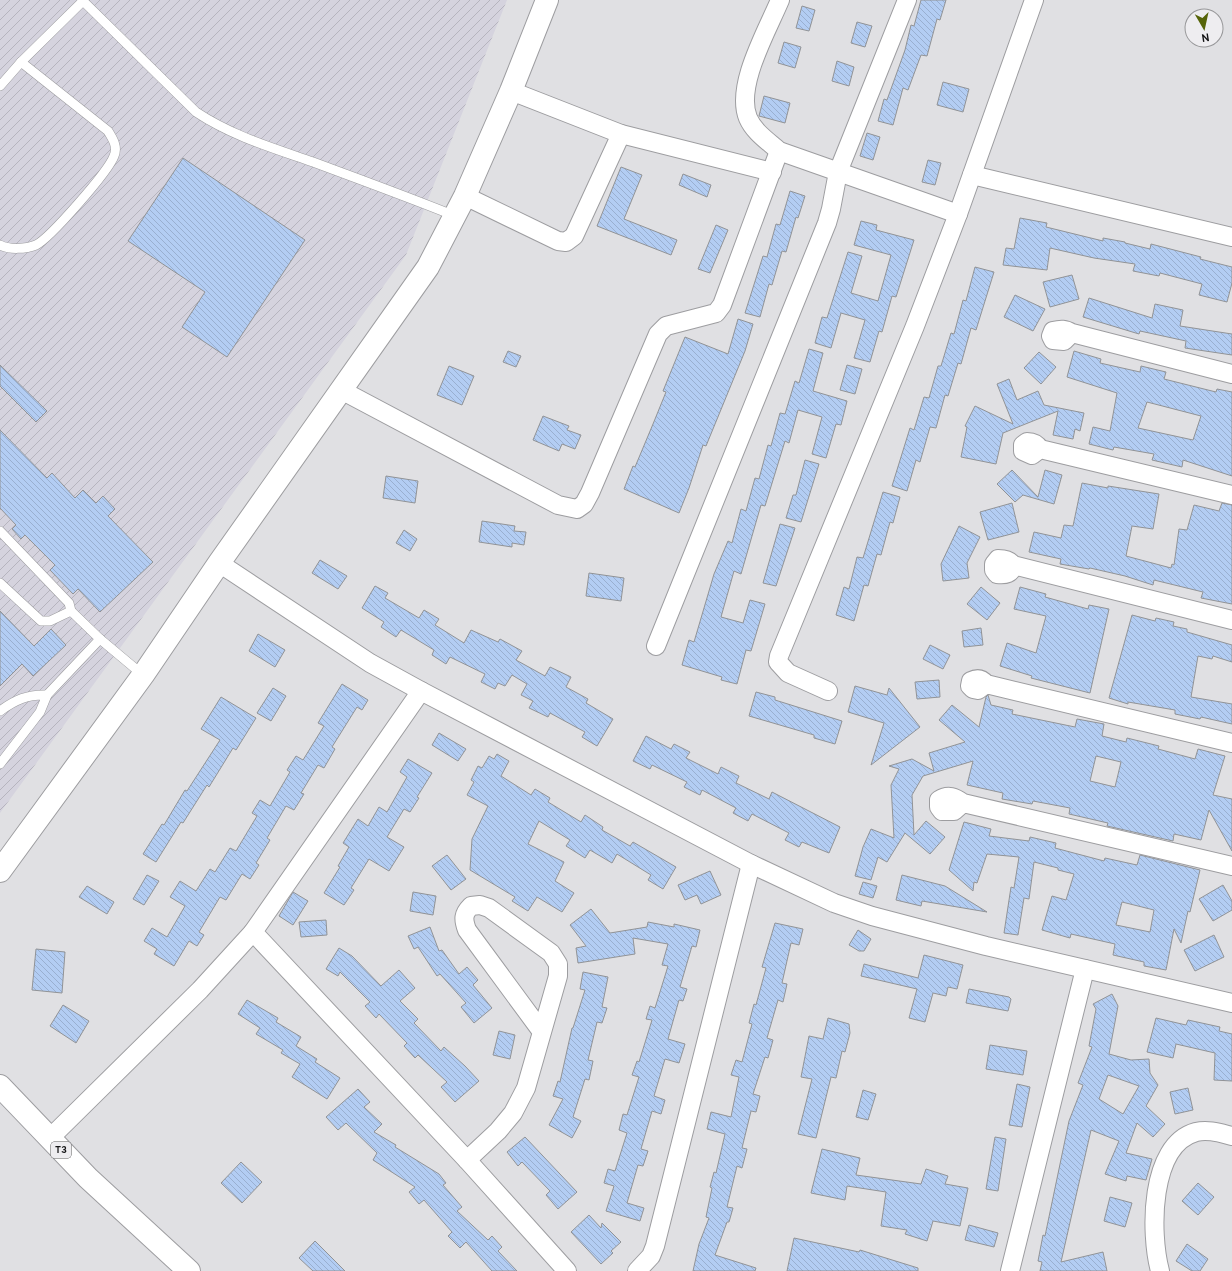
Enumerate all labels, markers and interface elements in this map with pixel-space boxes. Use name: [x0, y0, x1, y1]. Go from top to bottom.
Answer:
north arrow: [1184, 8, 1224, 48]
text: N: [1200, 29, 1210, 44]
road number: T3: [51, 1142, 71, 1158]

